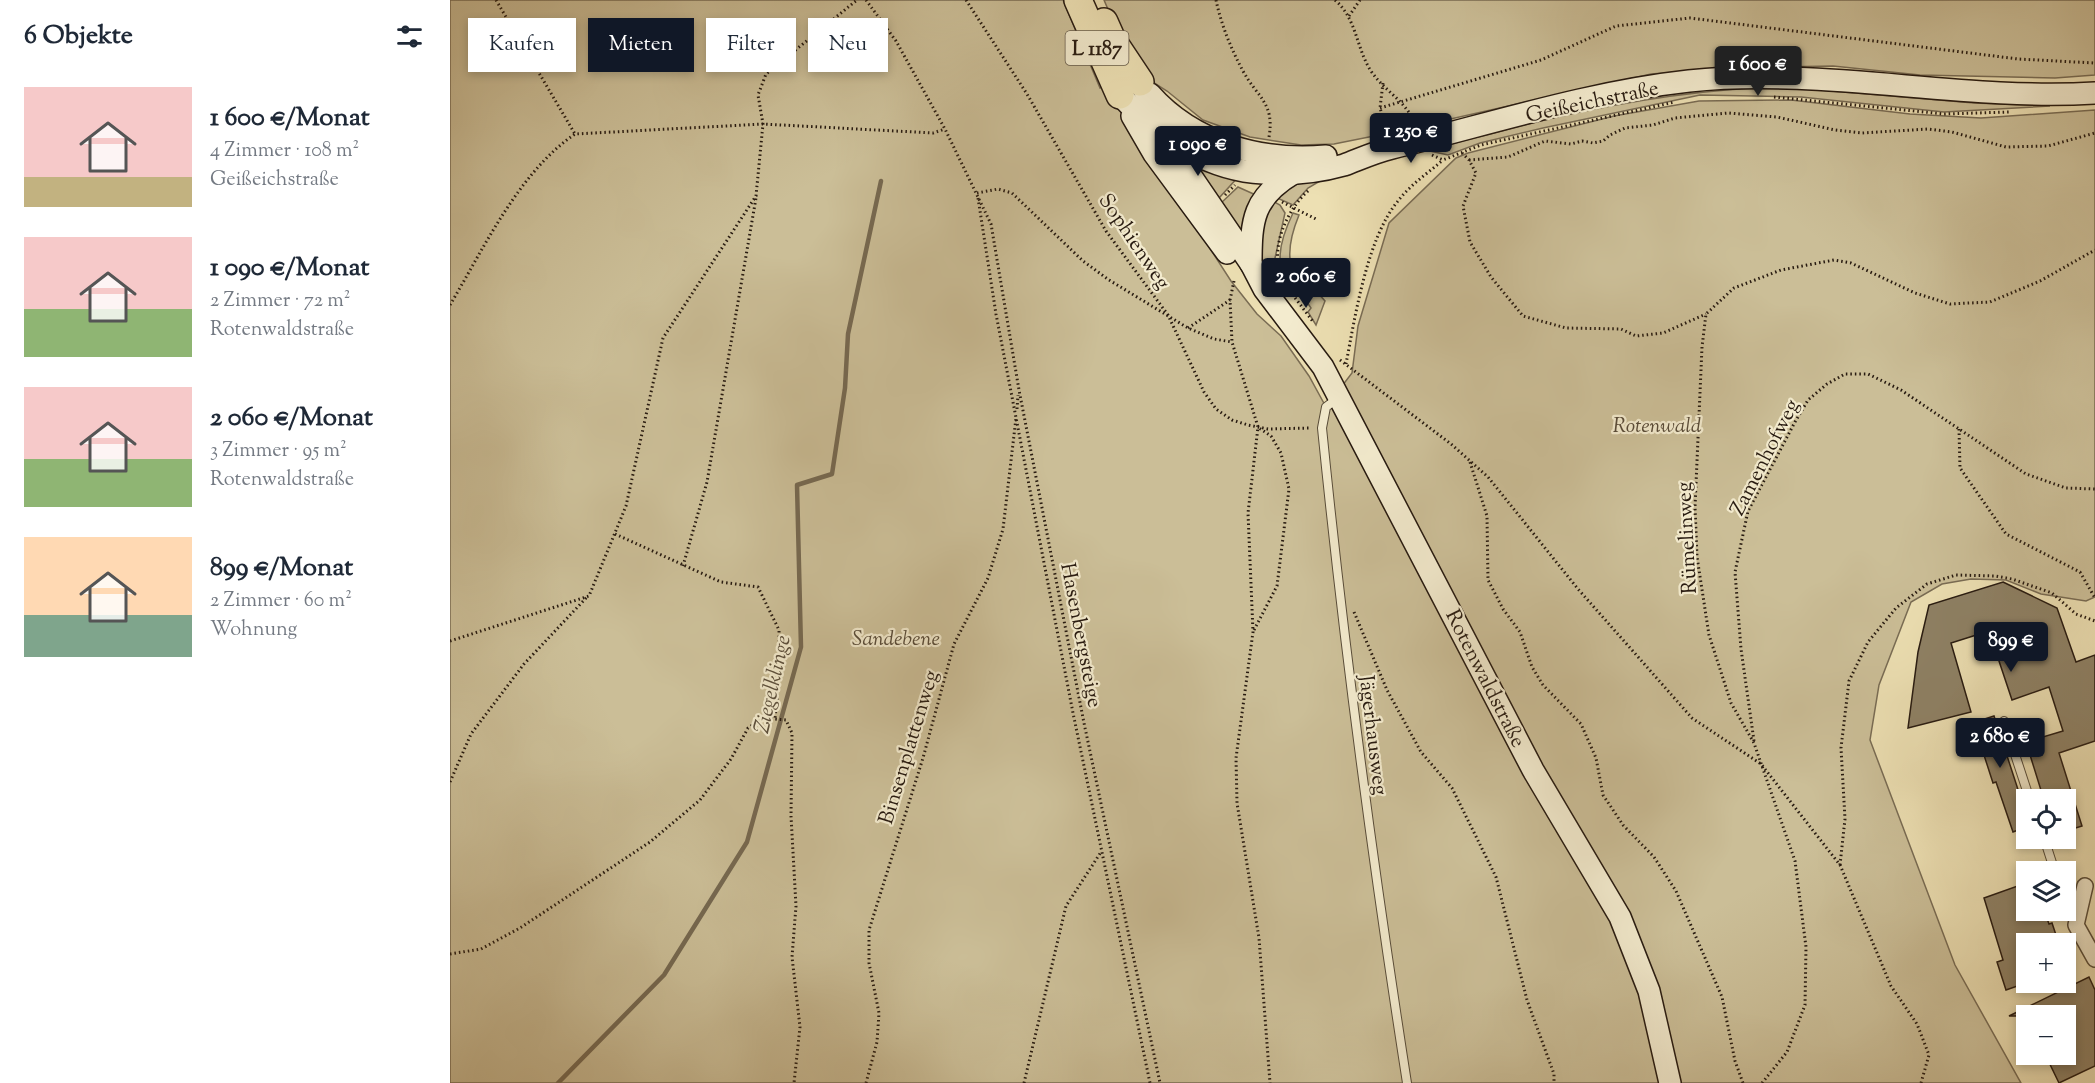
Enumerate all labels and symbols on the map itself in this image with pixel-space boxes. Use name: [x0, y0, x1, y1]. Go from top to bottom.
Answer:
road number: L 1187: [1066, 31, 1128, 65]
pin: 1 600 €: [1703, 46, 1813, 97]
street label: Geißeichstraße: [1523, 74, 1662, 132]
pin: 1 250 €: [1356, 113, 1466, 164]
pin: 1 090 €: [1143, 126, 1253, 177]
street label: Sophienweg: [1090, 188, 1177, 296]
pin: 2 060 €: [1251, 258, 1361, 309]
street label: Zamenhofweg: [1724, 395, 1808, 521]
park label: Rotenwald: [1613, 412, 1702, 442]
street label: Rümelinweg: [1670, 481, 1706, 595]
street label: Hasenbergsteige: [1051, 560, 1109, 710]
street label: Rotenwaldstraße: [1436, 605, 1532, 753]
pin: 899 €: [1969, 622, 2053, 673]
park label: Sandebene: [852, 625, 940, 655]
water label: Ziegelklinge: [747, 632, 801, 737]
street label: Binsenplattenweg: [872, 667, 948, 828]
street label: Jägerhausweg: [1350, 673, 1394, 797]
pin: 2 680 €: [1945, 718, 2055, 769]

